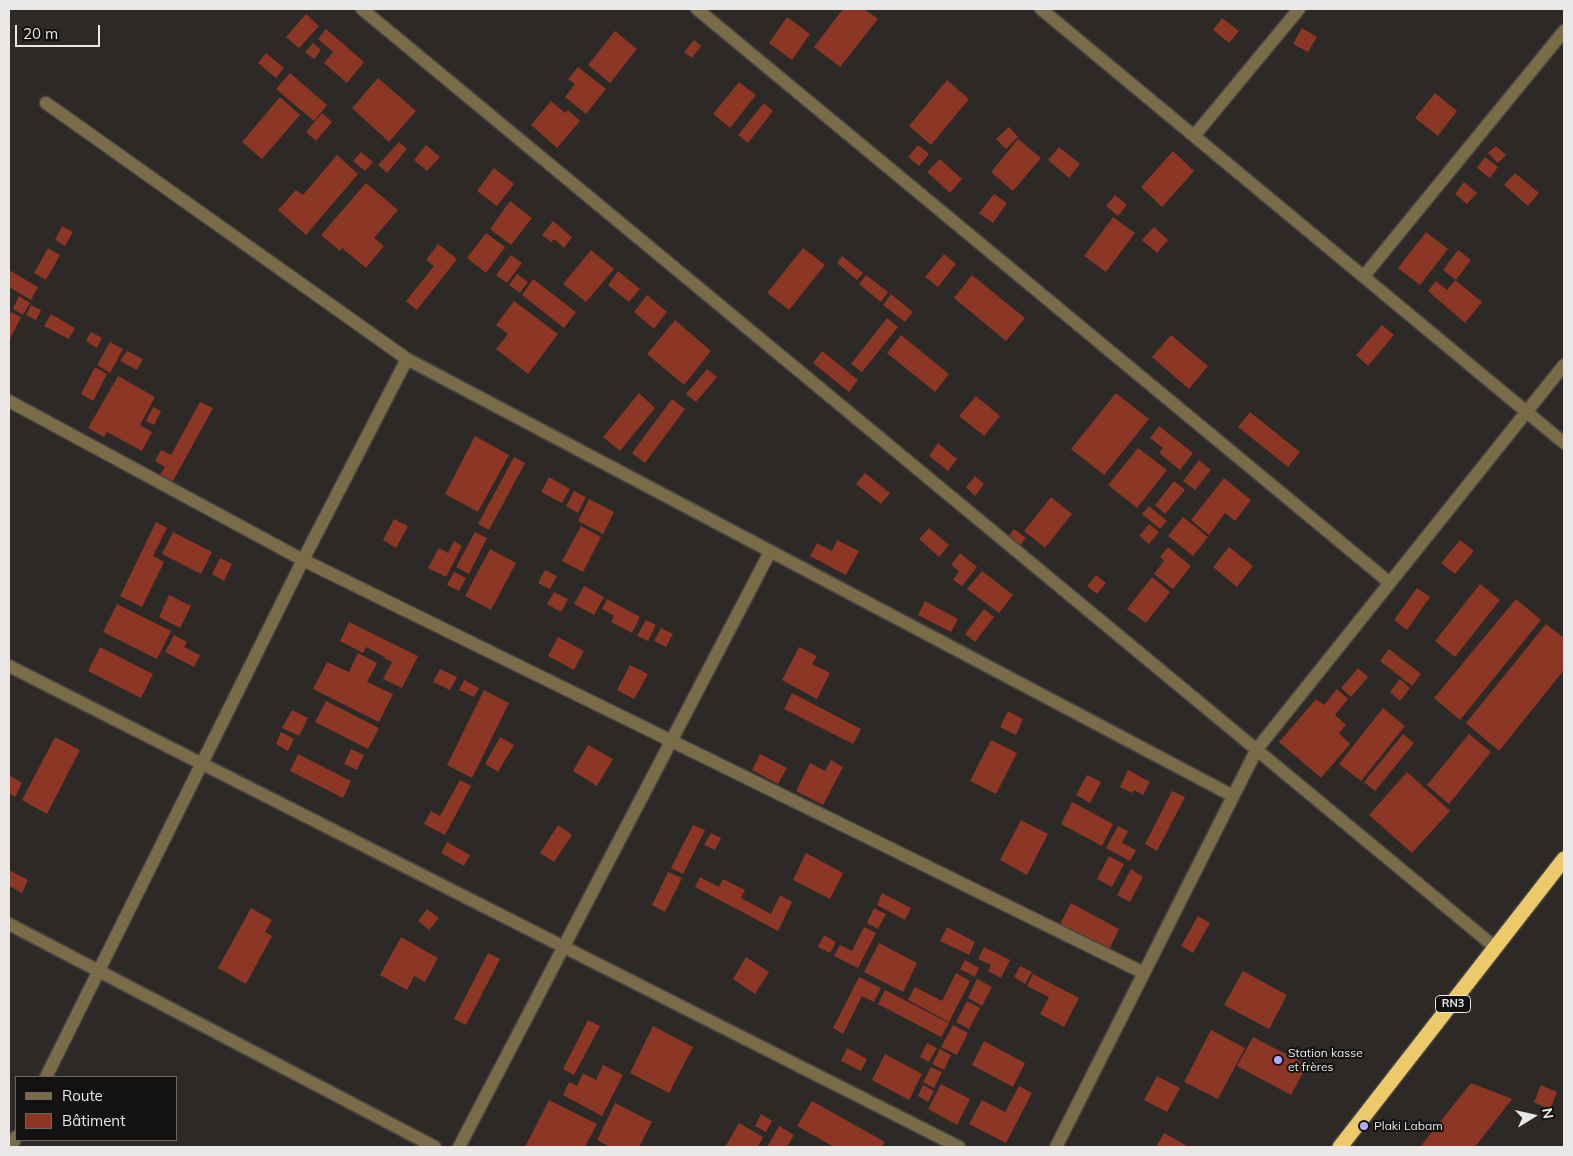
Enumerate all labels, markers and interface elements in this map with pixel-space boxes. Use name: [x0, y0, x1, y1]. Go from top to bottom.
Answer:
scale bar: [18, 15, 102, 47]
text: 20 m: [23, 24, 58, 43]
road number: RN3: [1436, 996, 1470, 1012]
place label: Station kasse et frères: [1288, 1046, 1363, 1074]
marker: Station kasse et frères: [1272, 1054, 1284, 1066]
legend: [15, 1076, 178, 1141]
text: Route: [62, 1086, 103, 1105]
north arrow: [1508, 1091, 1558, 1141]
text: N: [1538, 1107, 1558, 1120]
text: Bâtiment: [62, 1111, 125, 1130]
place label: Plaki Labam: [1374, 1119, 1443, 1133]
marker: Plaki Labam: [1358, 1120, 1370, 1132]

